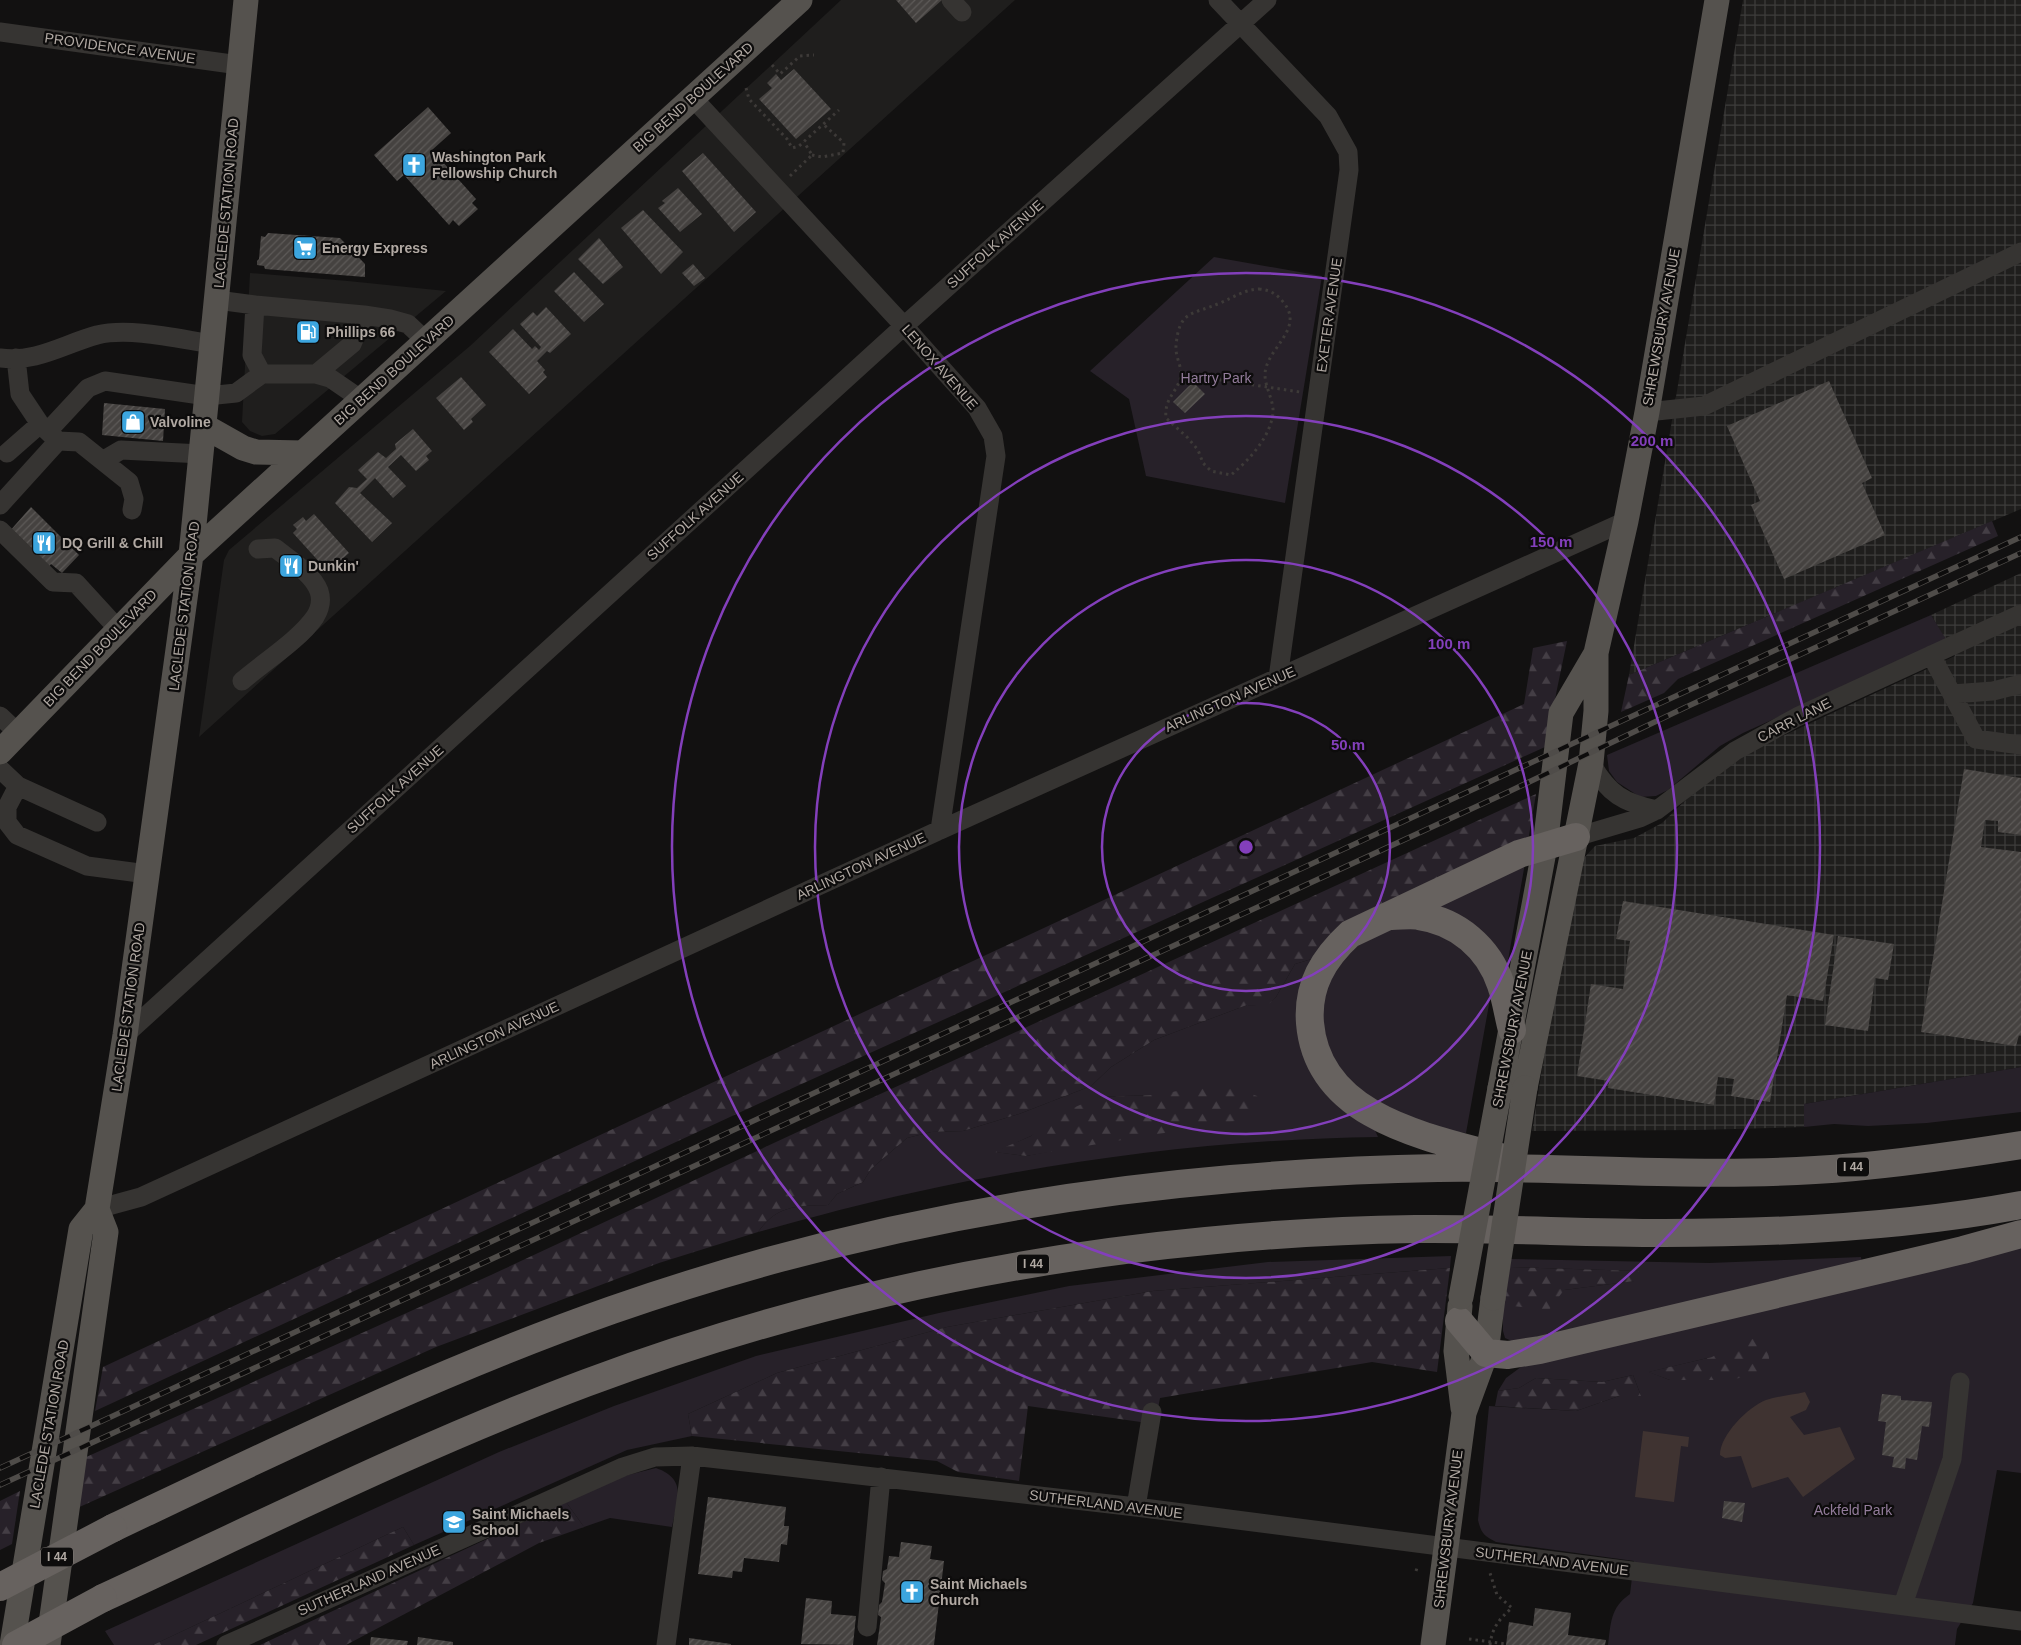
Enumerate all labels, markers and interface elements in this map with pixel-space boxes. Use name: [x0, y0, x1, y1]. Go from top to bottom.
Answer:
street label: PROVIDENCE AVENUE: [44, 29, 196, 67]
street label: BIG BEND BOULEVARD: [630, 39, 756, 155]
street label: LACLEDE STATION ROAD: [211, 117, 241, 289]
place label: Washington Park Fellowship Church: [432, 149, 557, 181]
church icon: Washington Park Fellowship Church: [401, 152, 427, 178]
street label: SUFFOLK AVENUE: [943, 196, 1047, 292]
supermarket icon: Energy Express: [292, 235, 318, 261]
place label: Energy Express: [322, 240, 428, 256]
street label: SHREWSBURY AVENUE: [1639, 247, 1683, 407]
street label: EXETER AVENUE: [1313, 257, 1345, 373]
street label: BIG BEND BOULEVARD: [331, 312, 457, 428]
fuel station icon: Phillips 66: [295, 319, 321, 345]
street label: LENOX AVENUE: [899, 321, 981, 413]
place label: Phillips 66: [326, 324, 395, 340]
park label: Hartry Park: [1181, 370, 1252, 386]
shop icon: Valvoline: [120, 409, 146, 435]
place label: Valvoline: [150, 414, 211, 430]
text: 200 m: [1631, 432, 1673, 449]
street label: SUFFOLK AVENUE: [643, 468, 747, 564]
street label: LACLEDE STATION ROAD: [166, 520, 202, 692]
restaurant icon: DQ Grill & Chill: [31, 530, 57, 556]
text: 150 m: [1530, 533, 1572, 550]
place label: DQ Grill & Chill: [62, 535, 163, 551]
restaurant icon: Dunkin': [278, 553, 304, 579]
place label: Dunkin': [308, 558, 359, 574]
street label: BIG BEND BOULEVARD: [40, 586, 160, 710]
text: 100 m: [1428, 635, 1470, 652]
street label: ARLINGTON AVENUE: [1162, 663, 1298, 735]
street label: CARR LANE: [1755, 695, 1833, 745]
text: 50 m: [1331, 736, 1365, 753]
street label: SUFFOLK AVENUE: [343, 741, 447, 837]
street label: ARLINGTON AVENUE: [794, 829, 928, 903]
centre of rings: [1237, 838, 1255, 856]
street label: LACLEDE STATION ROAD: [108, 921, 148, 1093]
street label: SHREWSBURY AVENUE: [1489, 949, 1535, 1109]
street label: ARLINGTON AVENUE: [427, 998, 561, 1072]
road number: I 44: [1837, 1158, 1869, 1176]
road number: I 44: [1017, 1254, 1049, 1274]
street label: LACLEDE STATION ROAD: [26, 1339, 72, 1509]
street label: SHREWSBURY AVENUE: [1430, 1449, 1466, 1609]
street label: SUTHERLAND AVENUE: [1028, 1487, 1184, 1521]
park label: Ackfeld Park: [1814, 1502, 1893, 1518]
place label: Saint Michaels School: [472, 1506, 569, 1538]
school or university icon: Saint Michaels School: [441, 1509, 467, 1535]
street label: SUTHERLAND AVENUE: [295, 1541, 443, 1619]
street label: SUTHERLAND AVENUE: [1474, 1544, 1630, 1578]
road number: I 44: [41, 1548, 73, 1566]
place label: Saint Michaels Church: [930, 1576, 1027, 1608]
church icon: Saint Michaels Church: [899, 1579, 925, 1605]

